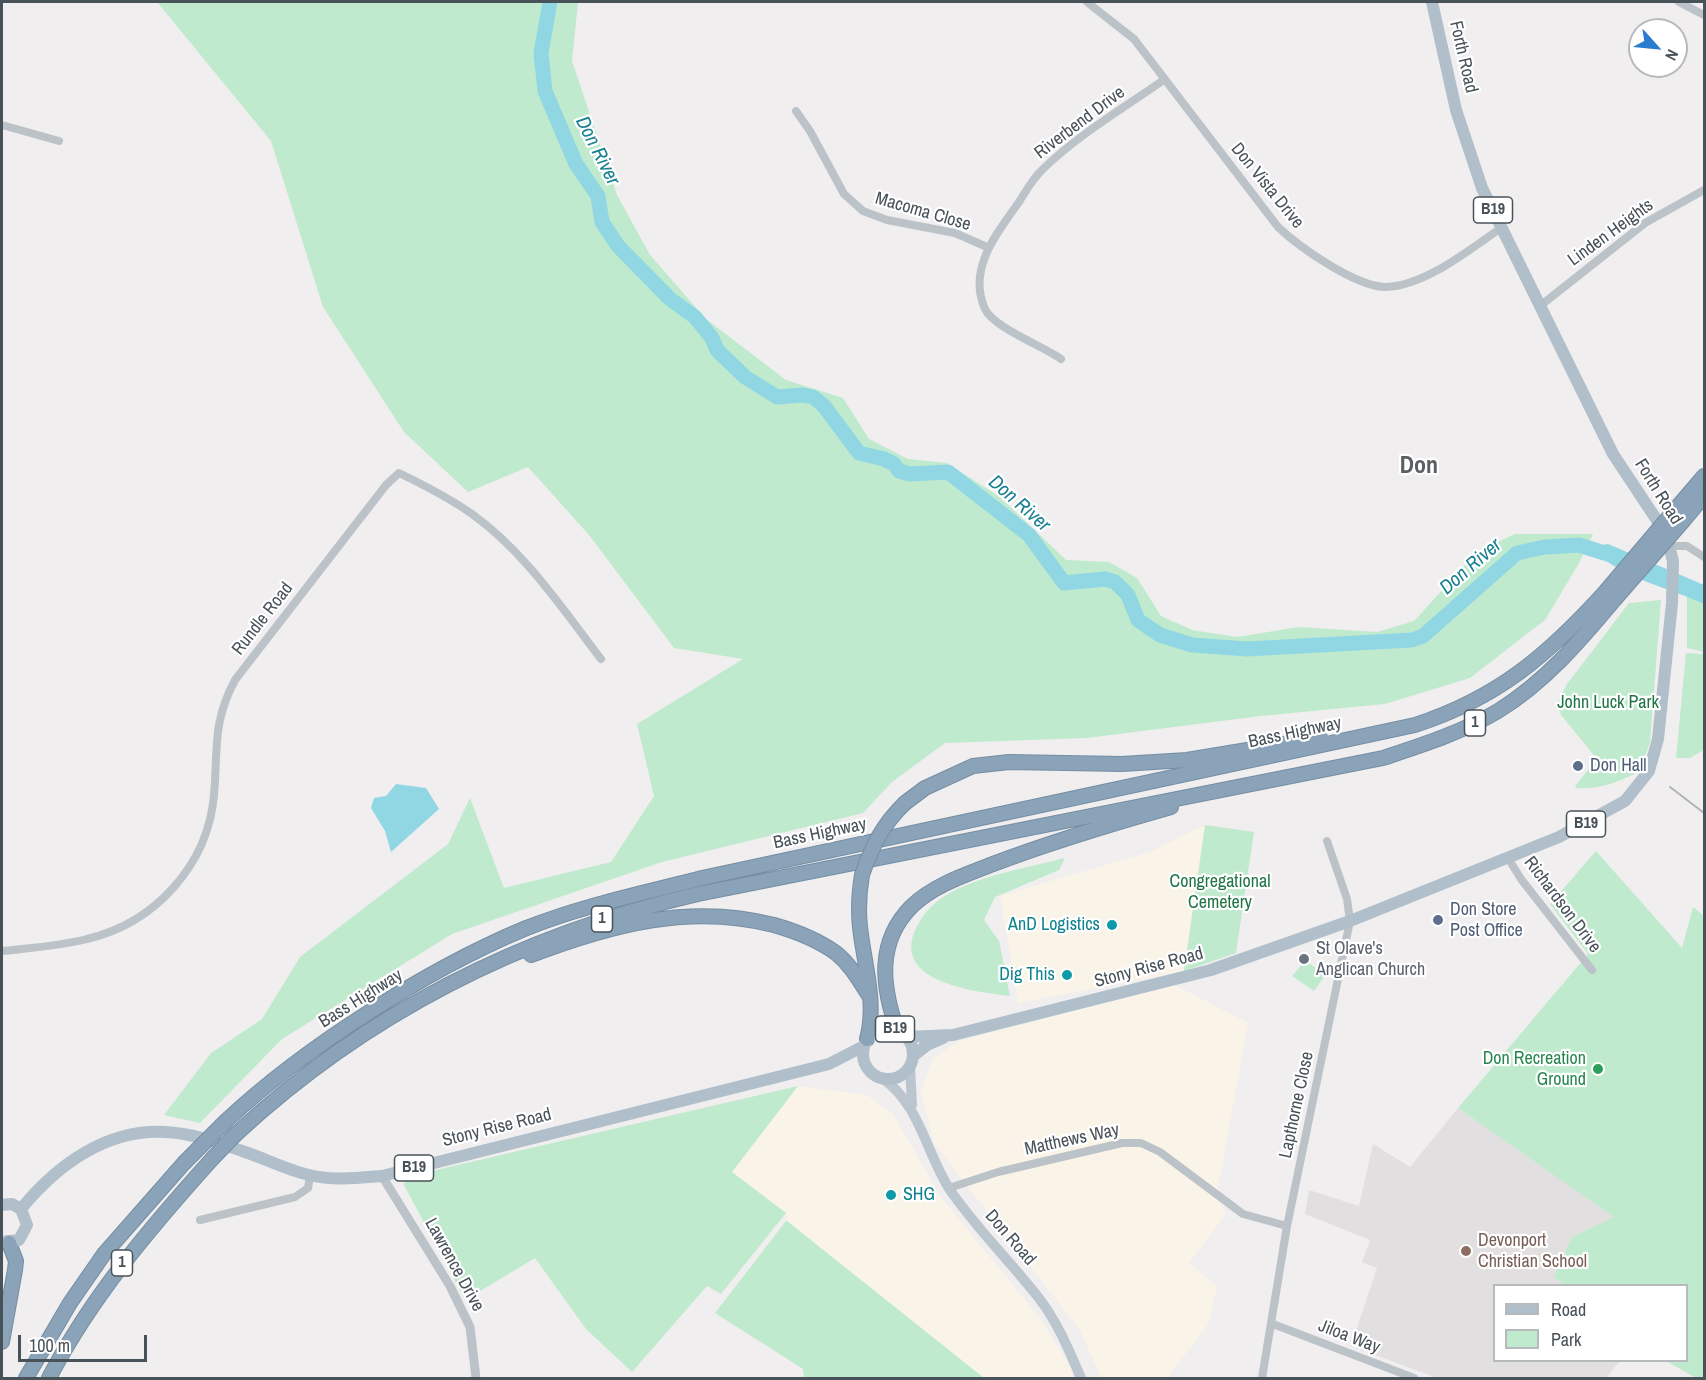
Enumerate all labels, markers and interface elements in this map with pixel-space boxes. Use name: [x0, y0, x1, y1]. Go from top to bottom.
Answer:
north arrow: [1628, 18, 1688, 78]
street label: Forth Road: [1444, 19, 1482, 95]
text: N: [1660, 46, 1684, 64]
street label: Riverbend Drive: [1031, 82, 1129, 164]
water label: Don River: [570, 113, 624, 189]
street label: Don Vista Drive: [1226, 139, 1308, 233]
street label: Macoma Close: [873, 188, 973, 236]
street label: Linden Heights: [1564, 195, 1658, 271]
road number: B19: [1474, 197, 1512, 223]
district label: Don: [1400, 453, 1438, 481]
street label: Forth Road: [1629, 455, 1687, 529]
water label: Don River: [983, 471, 1055, 537]
water label: Don River: [1435, 534, 1507, 600]
street label: Rundle Road: [228, 578, 298, 660]
park label: John Luck Park: [1557, 692, 1659, 714]
road number: 1: [1464, 710, 1486, 736]
street label: Bass Highway: [1247, 713, 1343, 753]
place label: Don Hall: [1590, 755, 1647, 777]
marker: Don Hall: [1571, 759, 1585, 773]
road number: B19: [1566, 811, 1606, 837]
street label: Bass Highway: [772, 814, 868, 854]
street label: Richardson Drive: [1519, 853, 1605, 957]
park label: Congregational Cemetery: [1170, 871, 1270, 914]
place label: Don Store Post Office: [1450, 899, 1523, 942]
road number: 1: [592, 906, 612, 932]
marker: Don Store Post Office: [1431, 913, 1445, 927]
place label: AnD Logistics: [1008, 914, 1100, 936]
marker: AnD Logistics: [1105, 918, 1119, 932]
place label: St Olave's Anglican Church: [1316, 938, 1425, 980]
street label: Stony Rise Road: [1092, 943, 1206, 993]
marker: St Olave's Anglican Church: [1297, 952, 1311, 966]
place label: Dig This: [999, 964, 1055, 986]
street label: Bass Highway: [315, 965, 407, 1033]
marker: Dig This: [1060, 968, 1074, 982]
road number: B19: [876, 1016, 914, 1042]
place label: Don Recreation Ground: [1483, 1048, 1586, 1090]
street label: Lapthorne Close: [1275, 1050, 1319, 1160]
marker: Don Recreation Ground: [1591, 1062, 1605, 1076]
street label: Stony Rise Road: [440, 1104, 554, 1152]
street label: Matthews Way: [1023, 1119, 1121, 1161]
road number: B19: [394, 1155, 434, 1181]
place label: SHG: [903, 1184, 935, 1206]
marker: SHG: [884, 1188, 898, 1202]
street label: Don Road: [980, 1206, 1040, 1270]
street label: Lawrence Drive: [420, 1215, 488, 1315]
place label: Devonport Christian School: [1478, 1230, 1587, 1272]
marker: Devonport Christian School: [1459, 1244, 1473, 1258]
road number: 1: [112, 1250, 132, 1276]
legend: [1493, 1284, 1688, 1362]
text: Road: [1551, 1297, 1586, 1322]
street label: Jiloa Way: [1315, 1315, 1383, 1359]
scale bar: [21, 1323, 150, 1361]
text: Park: [1551, 1327, 1581, 1352]
text: 100 m: [29, 1333, 70, 1358]

